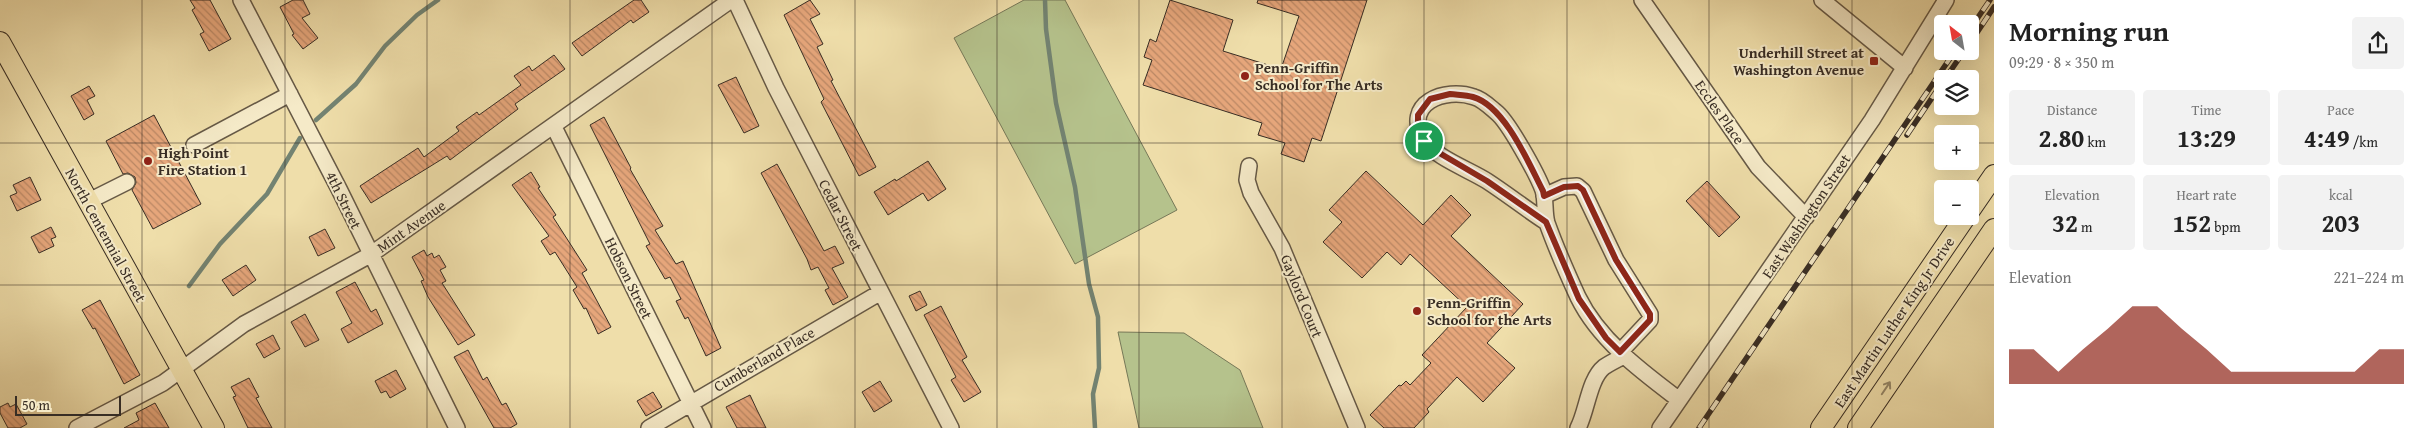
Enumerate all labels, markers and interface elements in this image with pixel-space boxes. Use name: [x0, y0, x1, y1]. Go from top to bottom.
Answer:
text: Morning run: [2009, 10, 2169, 51]
north arrow: [1934, 15, 1979, 60]
map controls: [1934, 15, 1979, 225]
button: share: [2352, 17, 2404, 69]
place label: Underhill Street at Washington Avenue: [1733, 42, 1864, 80]
text: 09:29 · 8 × 350 m: [2009, 50, 2114, 74]
marker: Underhill Street at Washington Avenue: [1868, 55, 1880, 67]
place label: Penn-Griffin School for The Arts: [1255, 57, 1383, 95]
marker: Penn-Griffin School for The Arts: [1239, 70, 1251, 82]
button: layers: [1934, 70, 1979, 115]
street label: Eccles Place: [1690, 76, 1750, 148]
text: Distance: [2047, 100, 2097, 120]
text: Time: [2192, 100, 2221, 120]
text: Pace: [2327, 100, 2354, 120]
pin: [1403, 120, 1445, 162]
text: 2.80: [2038, 120, 2084, 156]
text: 13:29: [2177, 120, 2236, 156]
text: 4:49: [2304, 120, 2350, 156]
button: +: [1934, 125, 1979, 170]
icon: arrive: [1410, 127, 1438, 155]
text: km: [2084, 132, 2106, 152]
text: /km: [2350, 132, 2378, 152]
place label: High Point Fire Station 1: [158, 142, 247, 180]
street label: East Washington Street: [1757, 149, 1856, 282]
marker: High Point Fire Station 1: [142, 155, 154, 167]
street label: North Centennial Street: [60, 164, 152, 306]
street label: 4th Street: [321, 167, 367, 233]
street label: Cedar Street: [814, 176, 868, 255]
button: −: [1934, 180, 1979, 225]
text: Elevation: [2045, 185, 2100, 205]
text: Heart rate: [2176, 185, 2237, 205]
text: kcal: [2329, 185, 2353, 205]
street label: Mint Avenue: [372, 195, 450, 257]
text: 32: [2052, 205, 2078, 241]
text: 152: [2172, 205, 2211, 241]
text: 203: [2321, 205, 2360, 241]
text: m: [2078, 217, 2092, 237]
text: bpm: [2211, 217, 2241, 237]
street label: East Martin Luther King Jr Drive: [1829, 232, 1959, 412]
street label: Hobson Street: [600, 234, 658, 323]
street label: Gaylord Court: [1276, 251, 1328, 341]
text: Elevation: [2009, 265, 2072, 289]
text: 221–224 m: [2334, 265, 2404, 289]
place label: Penn-Griffin School for the Arts: [1427, 292, 1552, 330]
marker: Penn-Griffin School for the Arts: [1411, 305, 1423, 317]
street label: Cumberland Place: [710, 322, 818, 396]
one-way arrow: [1881, 381, 1891, 395]
scale bar: [15, 393, 121, 416]
text: 50 m: [22, 395, 50, 415]

